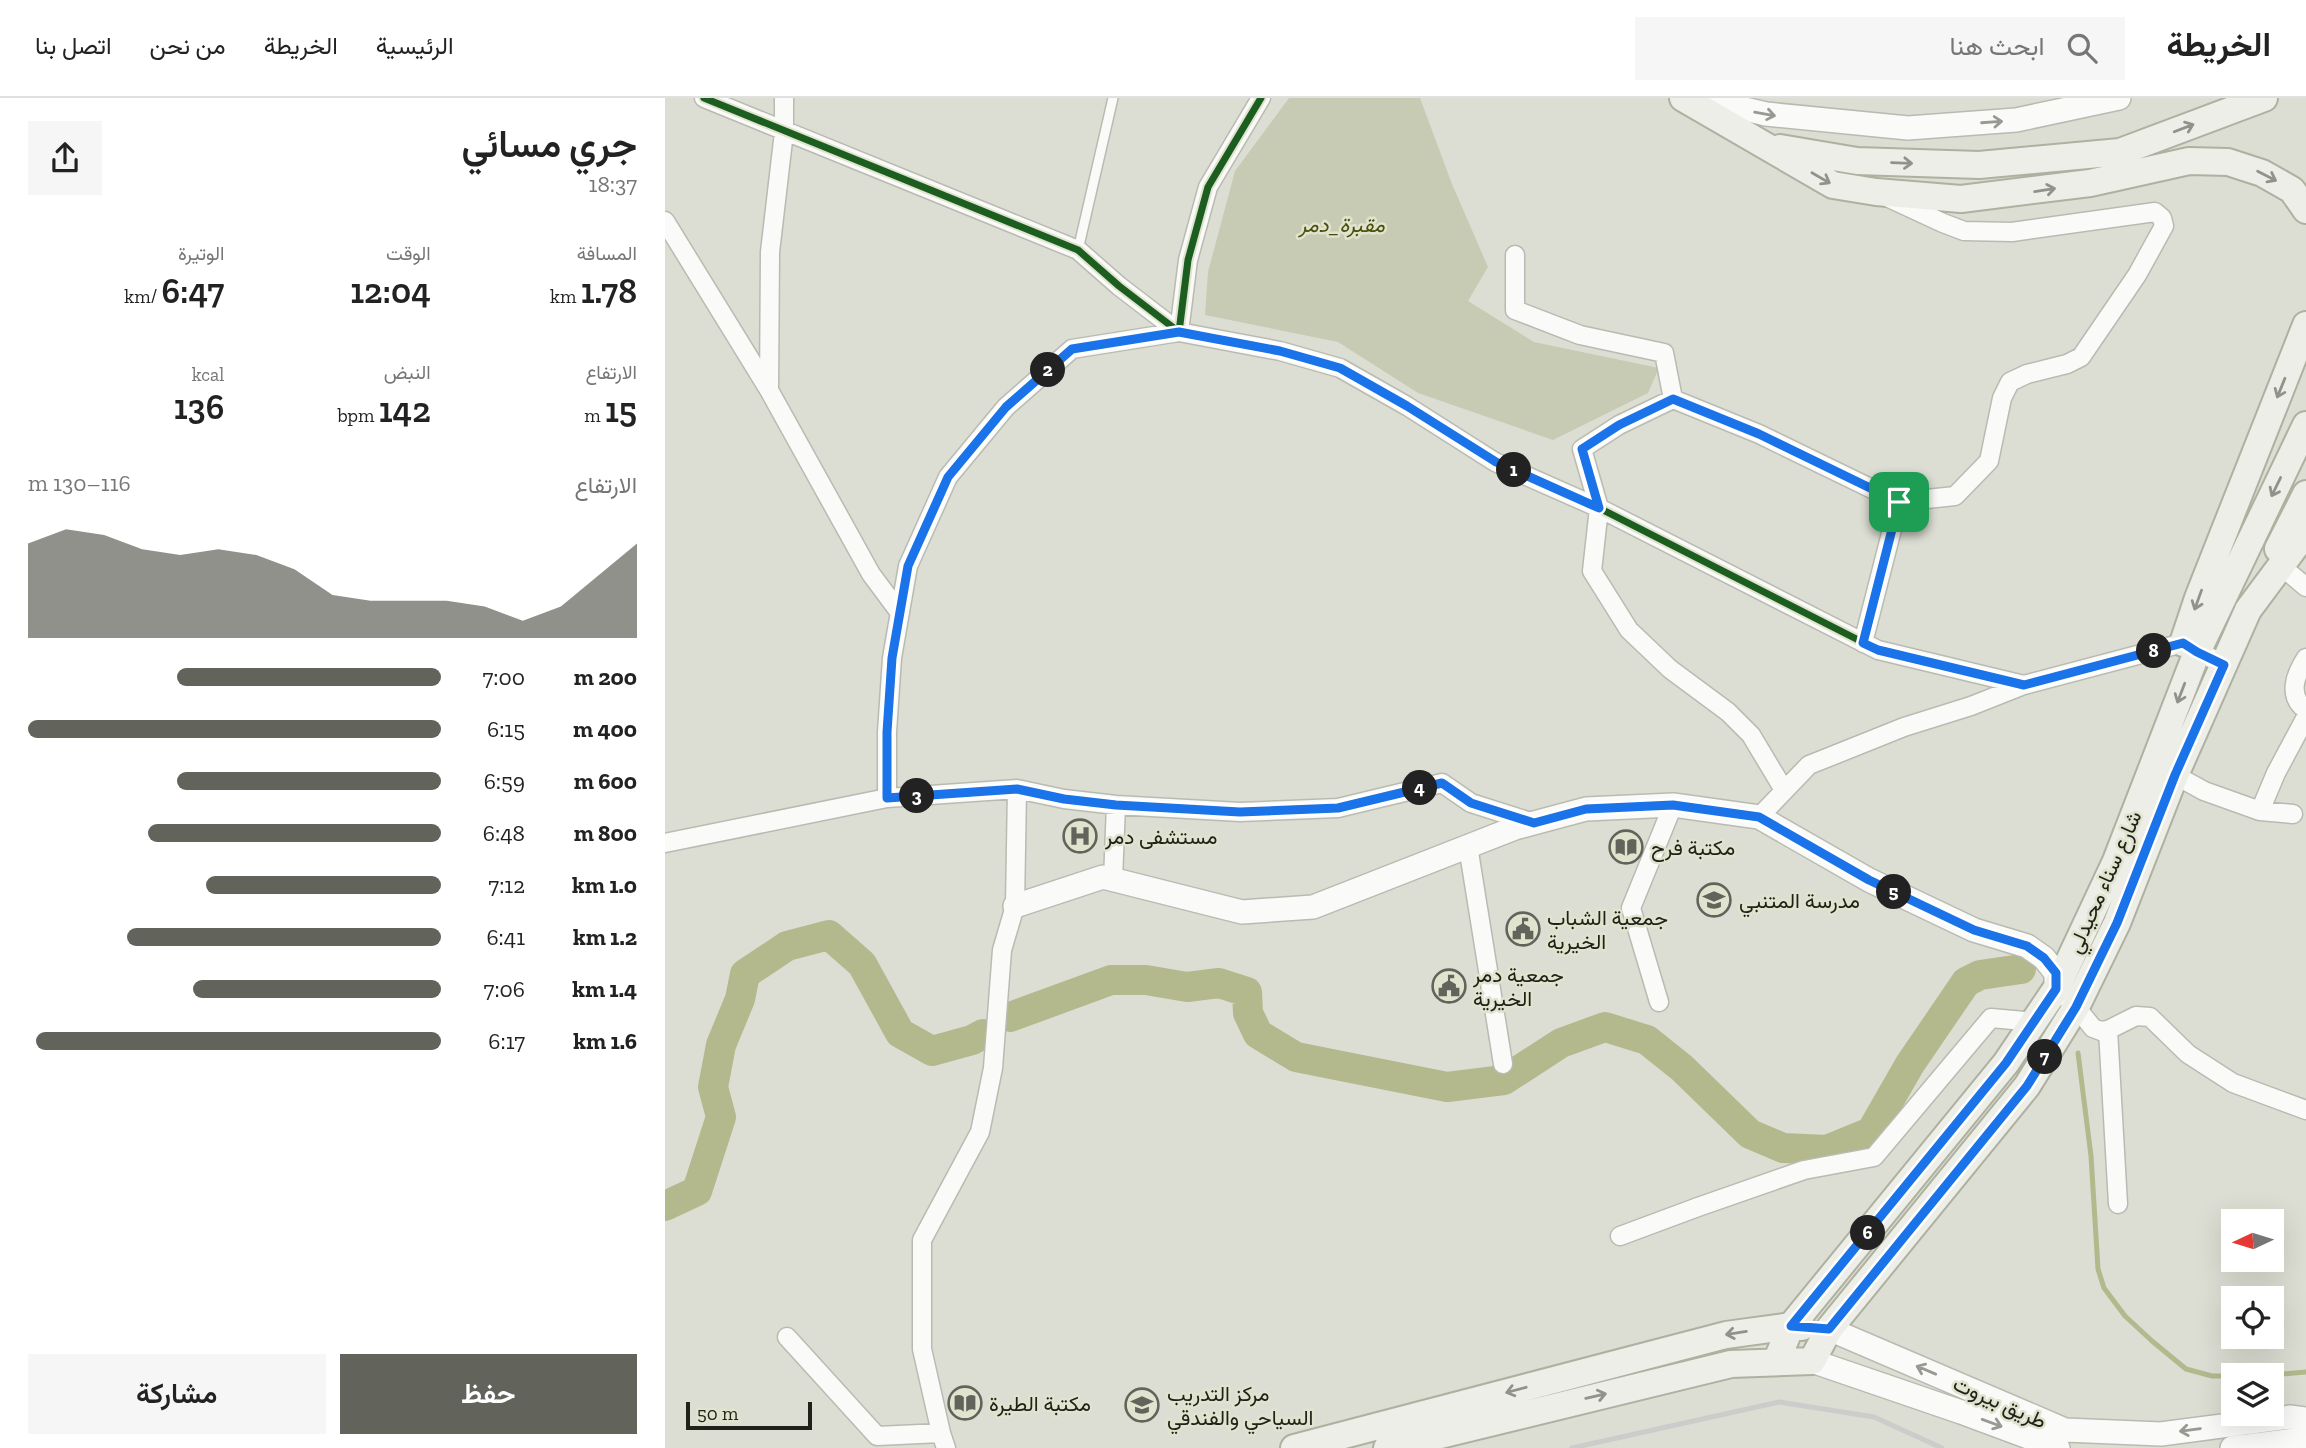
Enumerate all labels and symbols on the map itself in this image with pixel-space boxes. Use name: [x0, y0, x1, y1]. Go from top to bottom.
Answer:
one-way arrow: [1753, 107, 1776, 121]
one-way arrow: [1980, 115, 2003, 128]
one-way arrow: [2172, 121, 2194, 133]
one-way arrow: [1890, 156, 1913, 169]
one-way arrow: [2256, 170, 2277, 184]
one-way arrow: [1811, 171, 1831, 185]
one-way arrow: [2034, 183, 2056, 196]
park label: مقبرة_دمر: [1297, 212, 1386, 238]
pin: 2: [1031, 352, 1065, 388]
one-way arrow: [2273, 377, 2286, 399]
pin: 1: [1497, 452, 1531, 488]
pin: [1869, 472, 1929, 532]
one-way arrow: [2269, 476, 2282, 497]
one-way arrow: [2190, 588, 2203, 610]
pin: 8: [2137, 634, 2171, 668]
one-way arrow: [2174, 682, 2187, 704]
pin: 4: [1403, 770, 1437, 806]
pin: 3: [899, 778, 935, 814]
street label: شارع سناء محيدلي: [2061, 807, 2151, 959]
hospital icon: مستشفى دمر: [1061, 817, 1099, 855]
place label: مستشفى دمر: [1104, 824, 1217, 850]
library icon: مكتبة فرح: [1607, 828, 1645, 866]
place label: مكتبة فرح: [1651, 835, 1735, 862]
pin: 5: [1877, 874, 1911, 910]
school or university icon: مدرسة المتنبي: [1695, 881, 1733, 919]
place label: مدرسة المتنبي: [1739, 888, 1860, 918]
place label: جمعية الشباب الخيرية: [1547, 905, 1668, 955]
public building icon: جمعية الشباب الخيرية: [1504, 910, 1542, 948]
place label: جمعية دمر الخيرية: [1472, 962, 1564, 1012]
public building icon: جمعية دمر الخيرية: [1430, 967, 1468, 1005]
pin: 7: [2027, 1040, 2063, 1074]
north arrow: [2221, 1209, 2284, 1272]
pin: 6: [1851, 1216, 1885, 1250]
one-way arrow: [1726, 1327, 1748, 1340]
one-way arrow: [1916, 1363, 1938, 1376]
street label: طريق بيروت: [1949, 1370, 2050, 1435]
place label: مركز التدريب السياحي والفندقي: [1167, 1381, 1313, 1435]
library icon: مكتبة الطيرة: [946, 1384, 984, 1422]
one-way arrow: [1505, 1384, 1528, 1397]
school or university icon: مركز التدريب السياحي والفندقي: [1123, 1386, 1161, 1424]
one-way arrow: [1584, 1389, 1607, 1402]
place label: مكتبة الطيرة: [989, 1391, 1091, 1417]
scale bar: [686, 1399, 812, 1431]
one-way arrow: [1981, 1418, 2003, 1431]
one-way arrow: [2179, 1424, 2202, 1437]

